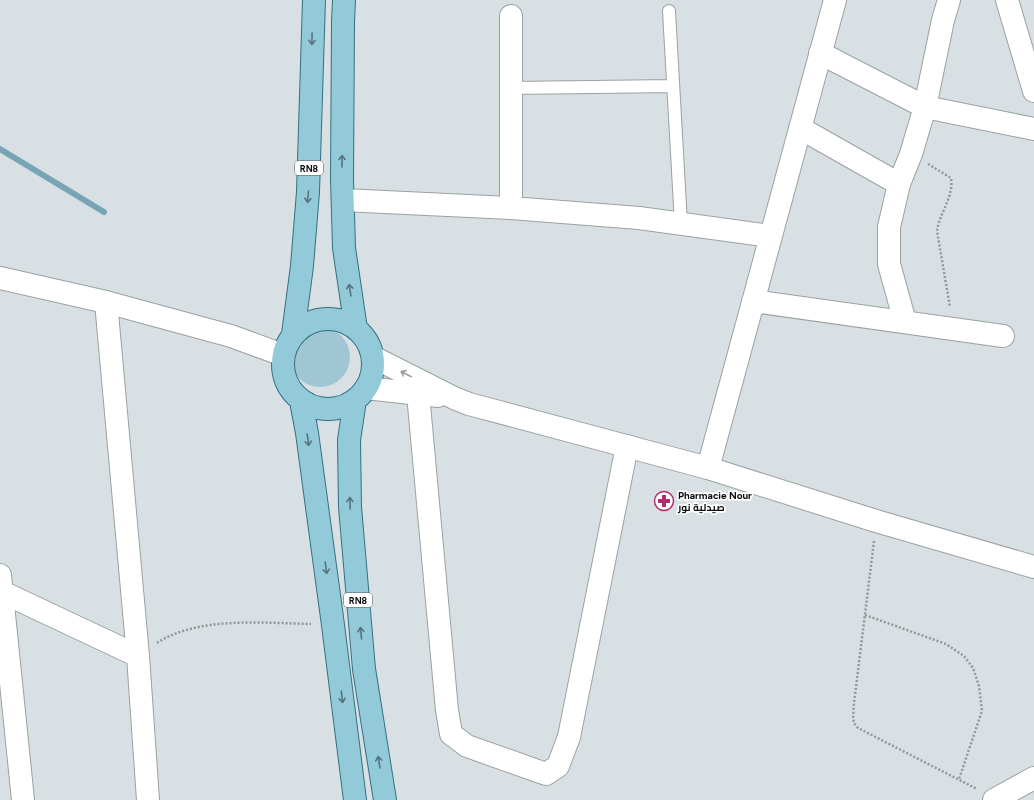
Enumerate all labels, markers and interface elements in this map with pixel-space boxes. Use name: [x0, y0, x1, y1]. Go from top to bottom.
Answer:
one-way arrow: [308, 32, 316, 45]
one-way arrow: [338, 155, 346, 168]
road number: RN8: [295, 161, 323, 175]
one-way arrow: [304, 190, 311, 203]
one-way arrow: [346, 284, 354, 297]
one-way arrow: [400, 370, 412, 377]
one-way arrow: [304, 433, 312, 446]
place label: Pharmacie Nour صيدلية نور: [677, 489, 752, 514]
pharmacy icon: Pharmacie Nour صيدلية نور: [653, 490, 675, 512]
one-way arrow: [346, 497, 354, 510]
one-way arrow: [322, 561, 330, 574]
road number: RN8: [344, 593, 372, 607]
one-way arrow: [357, 627, 364, 640]
one-way arrow: [339, 690, 346, 703]
one-way arrow: [375, 755, 383, 768]

